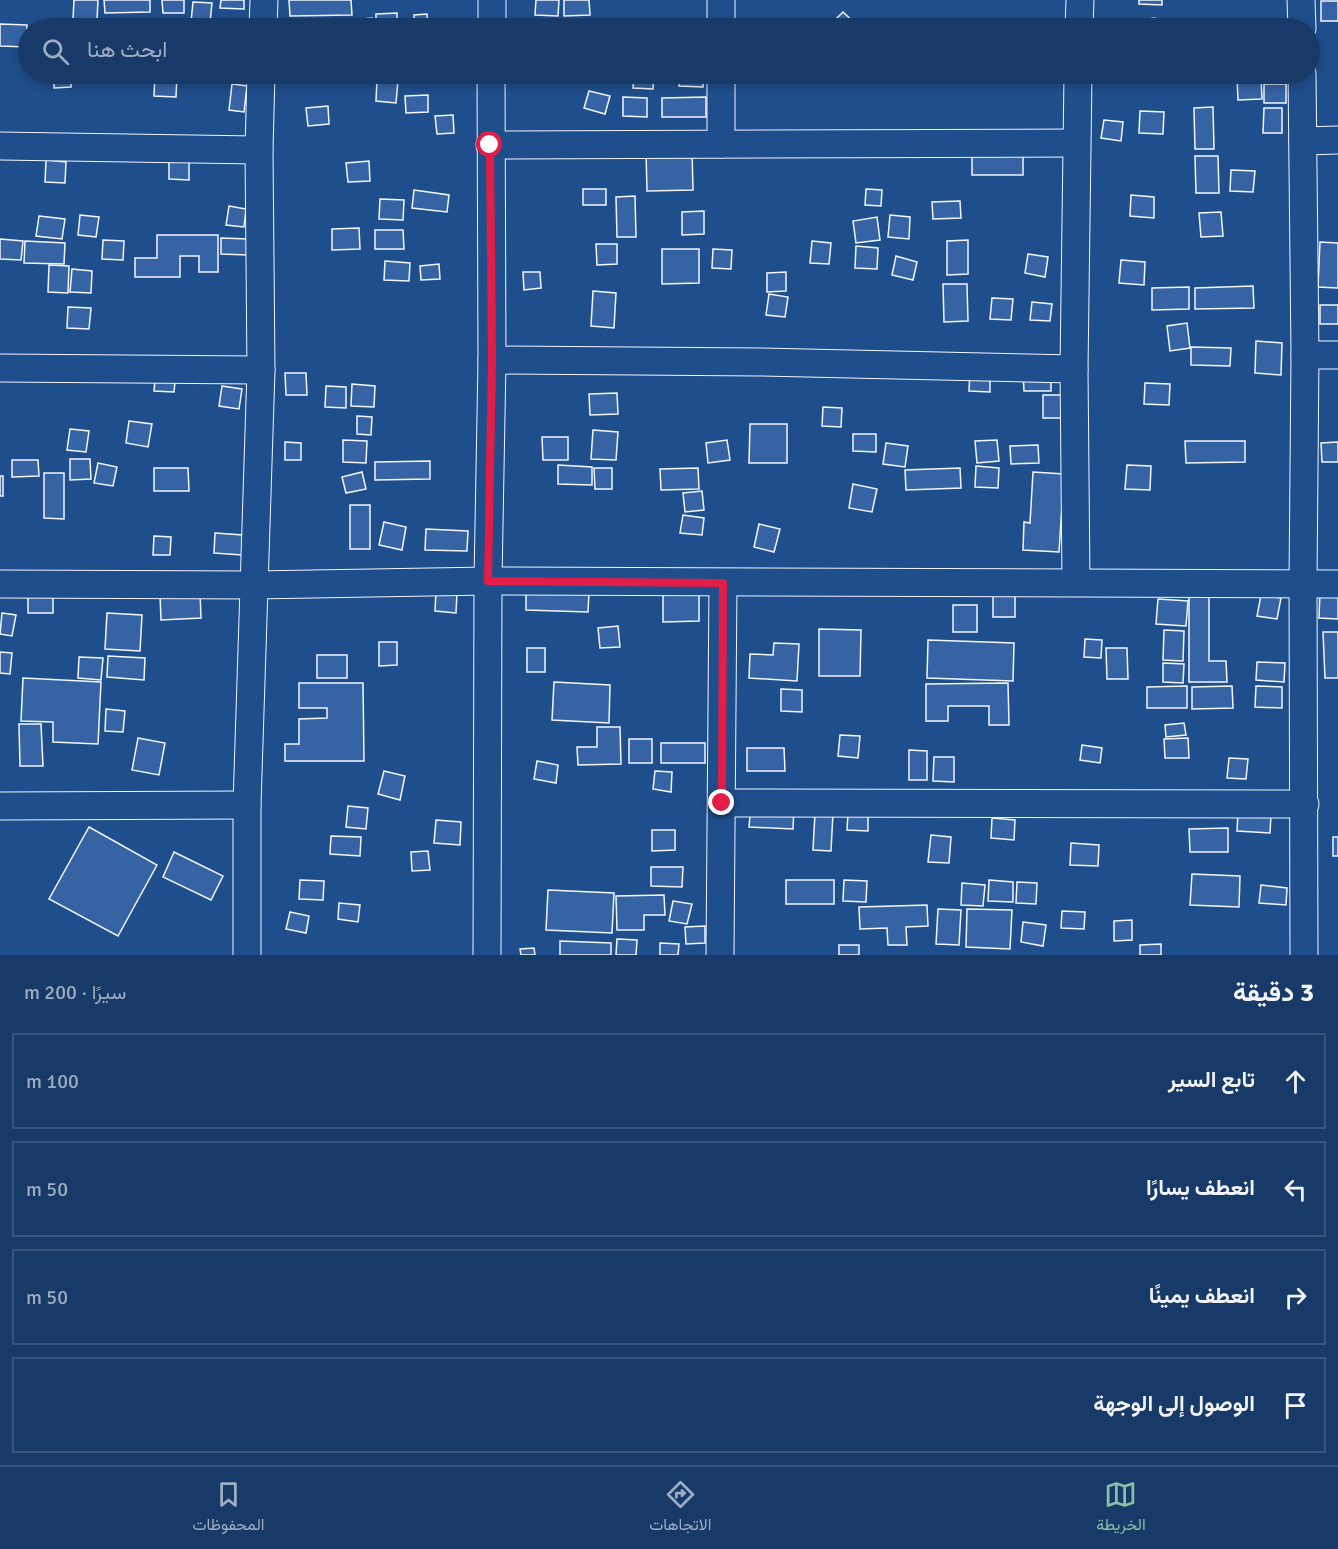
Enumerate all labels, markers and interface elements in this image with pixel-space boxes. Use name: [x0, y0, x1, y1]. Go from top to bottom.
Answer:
search box: [18, 18, 1320, 84]
icon: search: [39, 35, 72, 68]
text: ابحث هنا: [87, 36, 167, 63]
route start: [476, 131, 502, 157]
route end: [708, 789, 734, 815]
text: 3 دقيقة: [1233, 977, 1314, 1009]
text: سيرًا · 200 m: [24, 980, 126, 1005]
icon: ahead: [1279, 1065, 1312, 1098]
text: تابع السير: [1168, 1066, 1255, 1093]
text: 100 m: [26, 1069, 79, 1094]
icon: left: [1279, 1173, 1312, 1206]
text: انعطف يسارًا: [1146, 1174, 1255, 1201]
text: 50 m: [26, 1177, 68, 1202]
icon: right: [1279, 1281, 1312, 1314]
text: انعطف يمينًا: [1149, 1282, 1255, 1309]
text: 50 m: [26, 1285, 68, 1310]
icon: arrive: [1279, 1389, 1312, 1422]
text: الوصول إلى الوجهة: [1093, 1390, 1255, 1417]
tab: المحفوظات: [192, 1478, 265, 1539]
tab: الاتجاهات: [649, 1478, 711, 1539]
tab: الخريطة: [1096, 1478, 1146, 1539]

